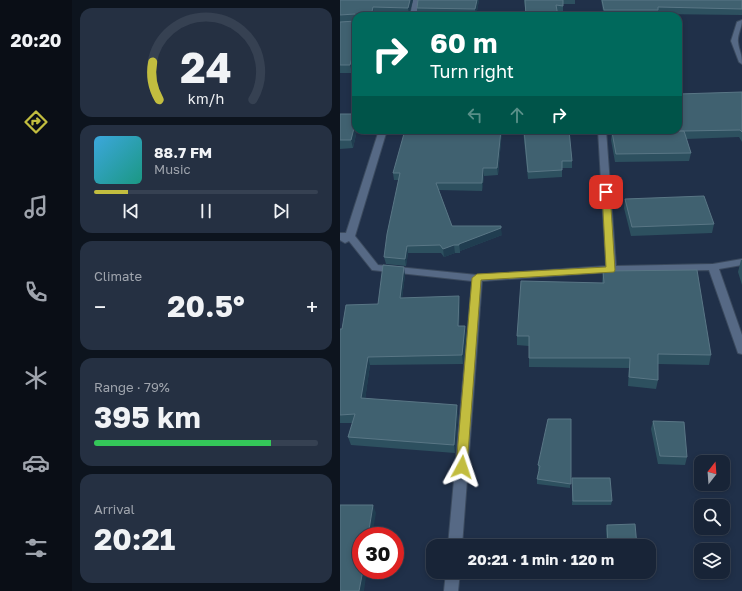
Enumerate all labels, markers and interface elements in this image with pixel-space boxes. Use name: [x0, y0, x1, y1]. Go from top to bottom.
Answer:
text: 60 m: [430, 26, 497, 59]
icon: right: [364, 28, 416, 80]
text: 20:20: [10, 29, 62, 51]
text: 24: [180, 42, 232, 92]
text: Turn right: [430, 60, 514, 82]
text: km/h: [188, 90, 224, 107]
icon: left: [464, 104, 486, 126]
icon: ahead: [506, 104, 528, 126]
icon: right: [548, 104, 570, 126]
icon: directions: [22, 108, 50, 136]
text: 88.7 FM: [154, 143, 212, 161]
text: Music: [154, 161, 191, 177]
pin: [589, 175, 623, 209]
icon: arrive: [595, 181, 617, 203]
icon: music: [22, 193, 50, 221]
icon: previous: [120, 200, 142, 222]
icon: pause: [195, 200, 217, 222]
icon: next: [270, 200, 292, 222]
text: Climate: [94, 268, 142, 284]
icon: phone: [22, 278, 50, 306]
text: 20.5°: [167, 288, 245, 324]
text: −: [94, 293, 106, 320]
text: +: [306, 293, 318, 320]
icon: climate: [22, 364, 50, 392]
text: Range · 79%: [94, 379, 170, 395]
text: 395 km: [94, 399, 201, 435]
position arrow: [441, 446, 483, 488]
icon: car: [22, 449, 50, 477]
north arrow: [694, 455, 730, 491]
map controls: [694, 455, 730, 579]
button: search: [694, 499, 730, 535]
text: Arrival: [94, 501, 135, 517]
text: 20:21: [94, 521, 175, 557]
speed limit sign: 30: [352, 527, 404, 579]
icon: filters: [22, 534, 50, 562]
button: layers: [694, 543, 730, 579]
text: 20:21 · 1 min · 120 m: [468, 550, 614, 568]

